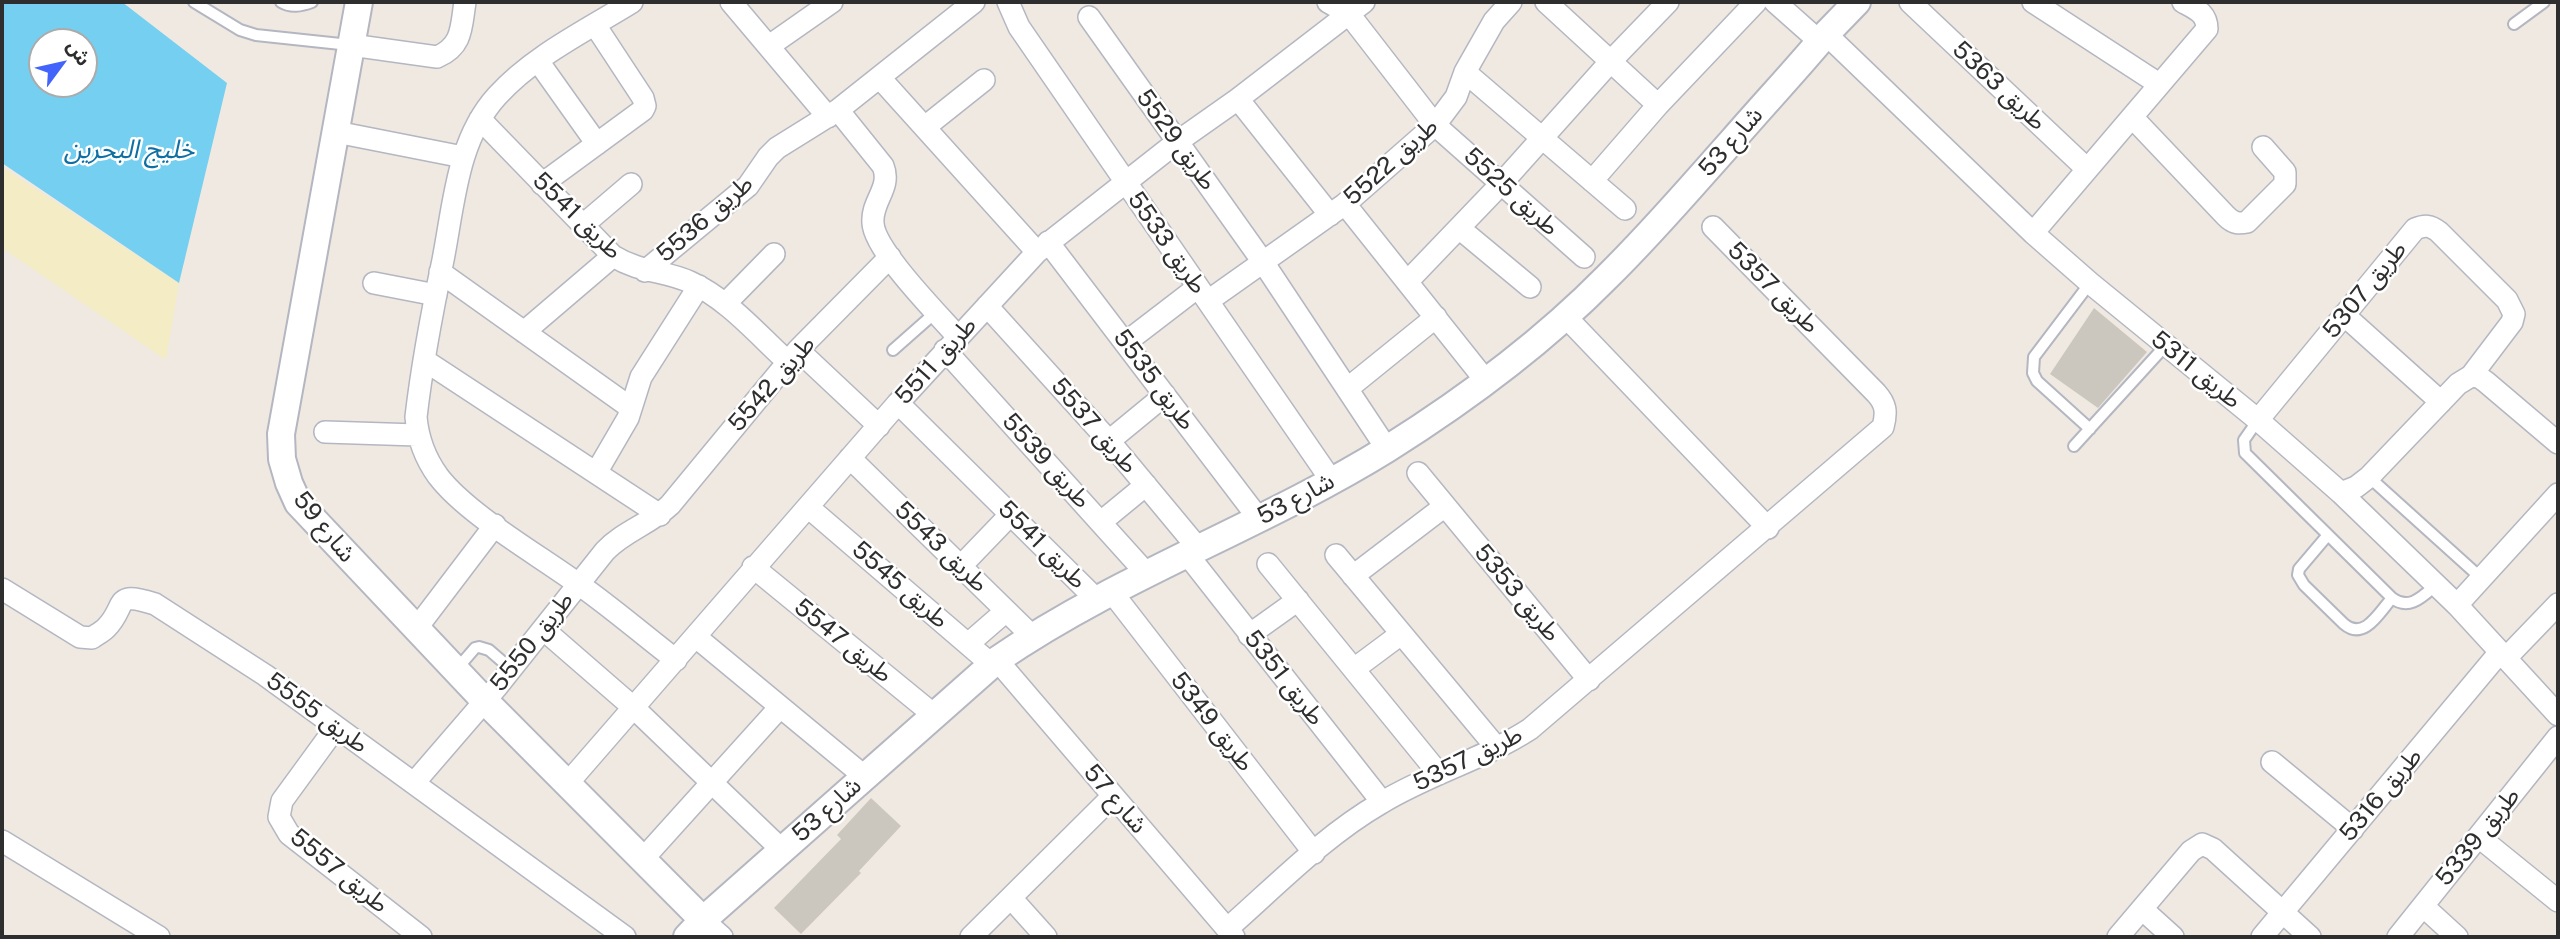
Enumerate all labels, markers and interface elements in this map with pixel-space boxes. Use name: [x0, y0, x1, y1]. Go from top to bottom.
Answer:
north arrow: [28, 28, 98, 98]
street label: طريق 5363: [1946, 35, 2052, 137]
text: ش: [63, 36, 95, 70]
street label: طريق 5529: [1130, 84, 1222, 196]
street label: شارع 53: [1693, 101, 1769, 183]
street label: طريق 5522: [1338, 112, 1444, 212]
water label: خليج البحرين: [64, 134, 194, 166]
street label: طريق 5525: [1458, 142, 1564, 242]
street label: طريق 5541: [526, 166, 628, 266]
street label: طريق 5536: [651, 169, 759, 269]
street label: طريق 5533: [1121, 186, 1213, 300]
street label: طريق 5357: [1721, 236, 1825, 340]
street label: طريق 5307: [2317, 236, 2413, 344]
street label: طريق 5511: [889, 311, 983, 411]
street label: طريق 5535: [1107, 324, 1201, 436]
street label: طريق 5311: [2145, 325, 2247, 415]
street label: طريق 5542: [723, 330, 821, 438]
street label: طريق 5537: [1045, 372, 1143, 480]
street label: طريق 5539: [996, 407, 1096, 515]
street label: شارع 53: [1253, 467, 1339, 531]
street label: شارع 59: [287, 486, 361, 568]
street label: طريق 5541: [992, 495, 1092, 595]
street label: طريق 5543: [888, 496, 994, 598]
street label: طريق 5545: [846, 535, 954, 635]
street label: طريق 5353: [1468, 538, 1566, 648]
street label: طريق 5550: [484, 587, 580, 697]
street label: طريق 5547: [788, 593, 898, 689]
street label: طريق 5351: [1238, 625, 1330, 731]
street label: طريق 5555: [260, 666, 374, 760]
street label: طريق 5349: [1164, 667, 1260, 777]
street label: طريق 5357: [1409, 720, 1527, 798]
street label: طريق 5316: [2334, 743, 2428, 847]
street label: شارع 57: [1077, 758, 1153, 840]
street label: شارع 53: [786, 771, 868, 849]
street label: طريق 5339: [2430, 782, 2526, 892]
street label: طريق 5557: [284, 823, 394, 919]

